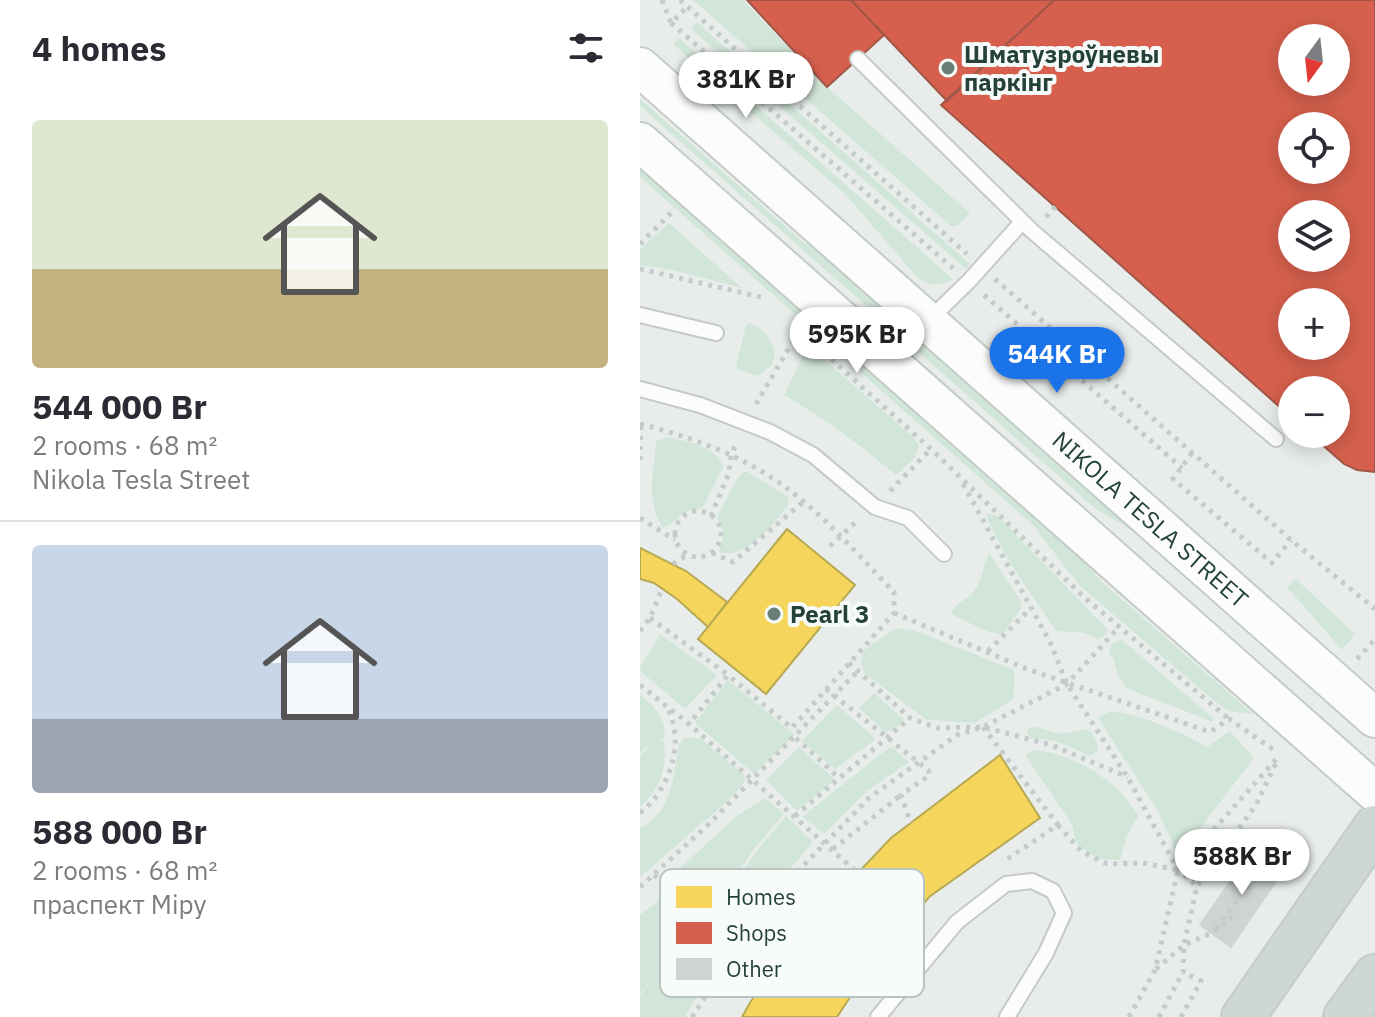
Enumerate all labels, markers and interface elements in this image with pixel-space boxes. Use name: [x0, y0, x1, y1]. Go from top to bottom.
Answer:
north arrow: [1278, 24, 1350, 96]
map controls: [1278, 24, 1350, 448]
text: 4 homes: [32, 26, 167, 70]
icon: filters: [564, 26, 608, 70]
place label: Шматузроўневы паркінг: [964, 38, 1159, 98]
pin: 381K Br: [672, 52, 820, 120]
marker: Шматузроўневы паркінг: [939, 59, 957, 77]
text: 381K Br: [697, 61, 795, 95]
button: locate: [1278, 112, 1350, 184]
icon: home: [248, 172, 392, 316]
button: layers: [1278, 200, 1350, 272]
button: +: [1278, 288, 1350, 360]
pin: 595K Br: [783, 307, 931, 375]
text: 595K Br: [808, 316, 906, 350]
pin: 544K Br: [983, 327, 1131, 395]
text: 544K Br: [1008, 336, 1106, 370]
button: −: [1278, 376, 1350, 448]
text: 544 000 Br: [32, 384, 207, 428]
street label: NIKOLA TESLA STREET: [1046, 424, 1255, 615]
text: 2 rooms · 68 m²: [32, 428, 217, 462]
text: Nikola Tesla Street: [32, 462, 250, 496]
icon: home: [248, 597, 392, 741]
place label: Pearl 3: [790, 598, 869, 630]
marker: Pearl 3: [765, 605, 783, 623]
text: 588 000 Br: [32, 809, 207, 853]
pin: 588K Br: [1168, 829, 1316, 897]
text: 588K Br: [1193, 838, 1291, 872]
text: 2 rooms · 68 m²: [32, 853, 217, 887]
legend: [660, 869, 924, 997]
text: Homes: [726, 882, 796, 911]
text: праспект Міру: [32, 887, 206, 921]
text: Shops: [726, 918, 787, 947]
text: Other: [726, 954, 782, 983]

